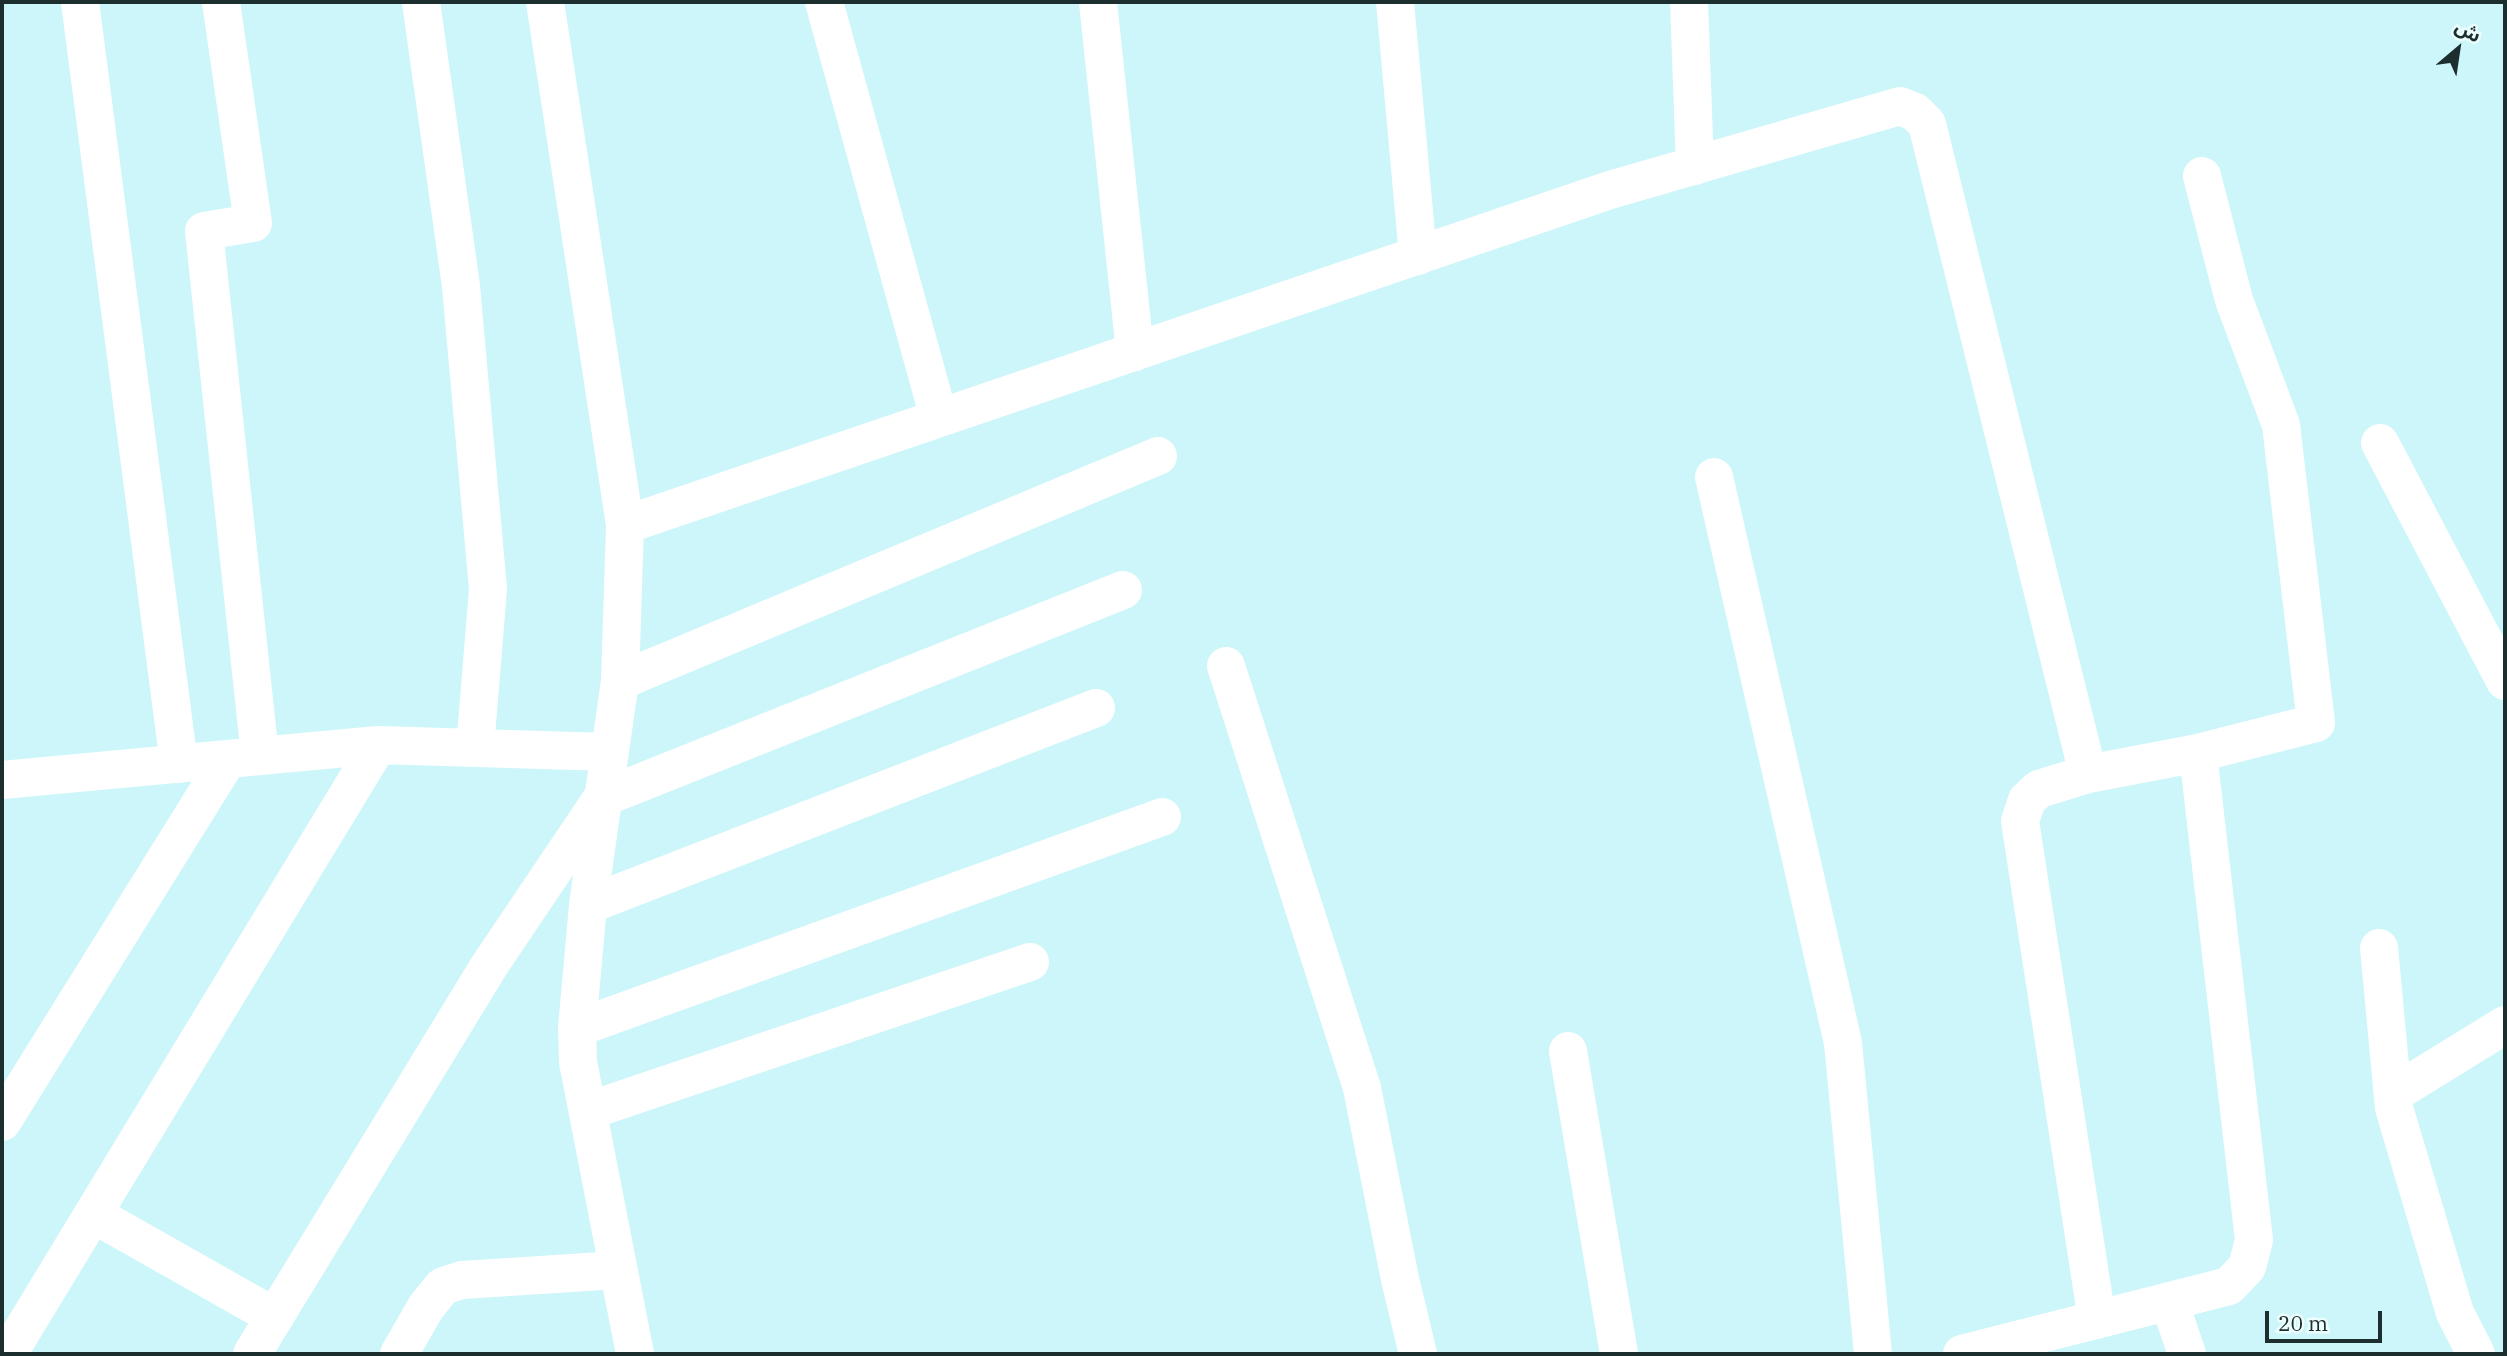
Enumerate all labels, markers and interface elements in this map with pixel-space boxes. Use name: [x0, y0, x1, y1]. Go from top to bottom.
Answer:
north arrow: [2423, 14, 2493, 84]
text: ش: [2451, 14, 2485, 47]
scale bar: [2269, 1296, 2386, 1340]
text: 20 m: [2278, 1309, 2328, 1337]

